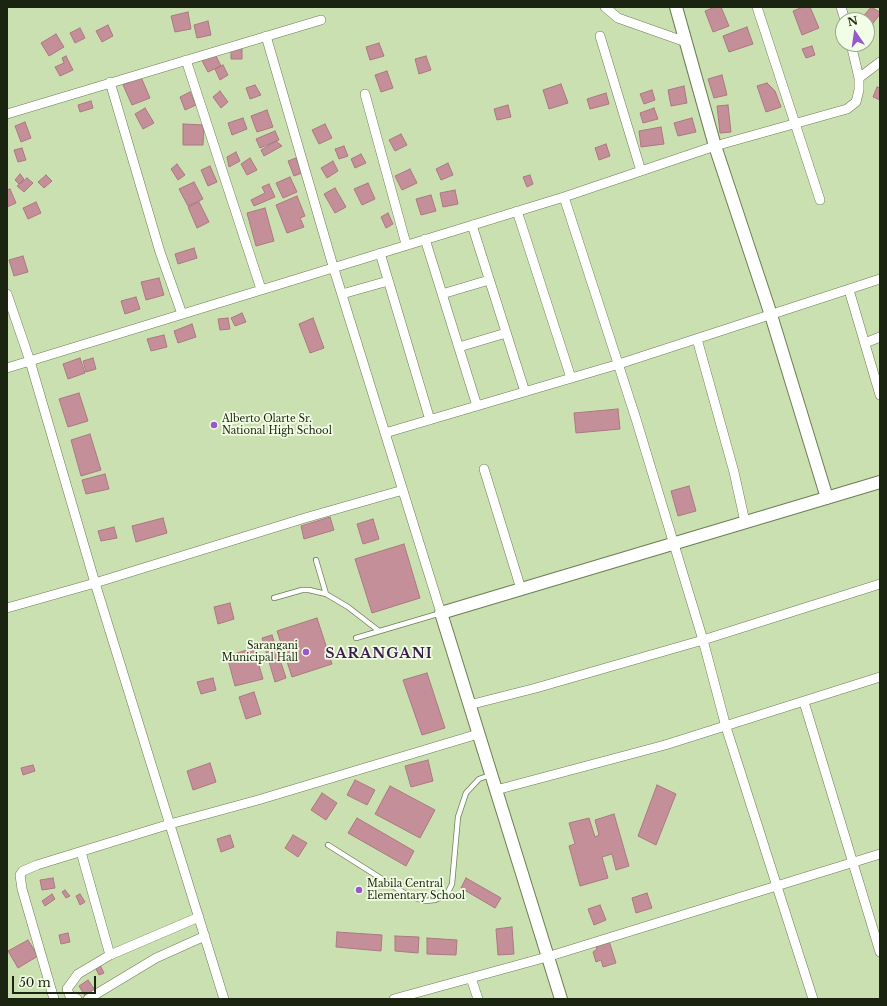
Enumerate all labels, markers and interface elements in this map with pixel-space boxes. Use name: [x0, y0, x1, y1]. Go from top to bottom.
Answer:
north arrow: [835, 12, 875, 52]
text: N: [846, 13, 859, 29]
place label: Alberto Olarte Sr. National High School: [222, 413, 332, 436]
marker: Alberto Olarte Sr. National High School: [209, 420, 219, 430]
place label: Sarangani Municipal Hall: [222, 640, 298, 664]
district label: SARANGANI: [325, 646, 433, 662]
marker: Sarangani Municipal Hall: [301, 647, 311, 657]
place label: Mabila Central Elementary School: [367, 878, 465, 902]
marker: Mabila Central Elementary School: [354, 885, 364, 895]
scale bar: [14, 968, 98, 994]
text: 50 m: [19, 975, 51, 990]

